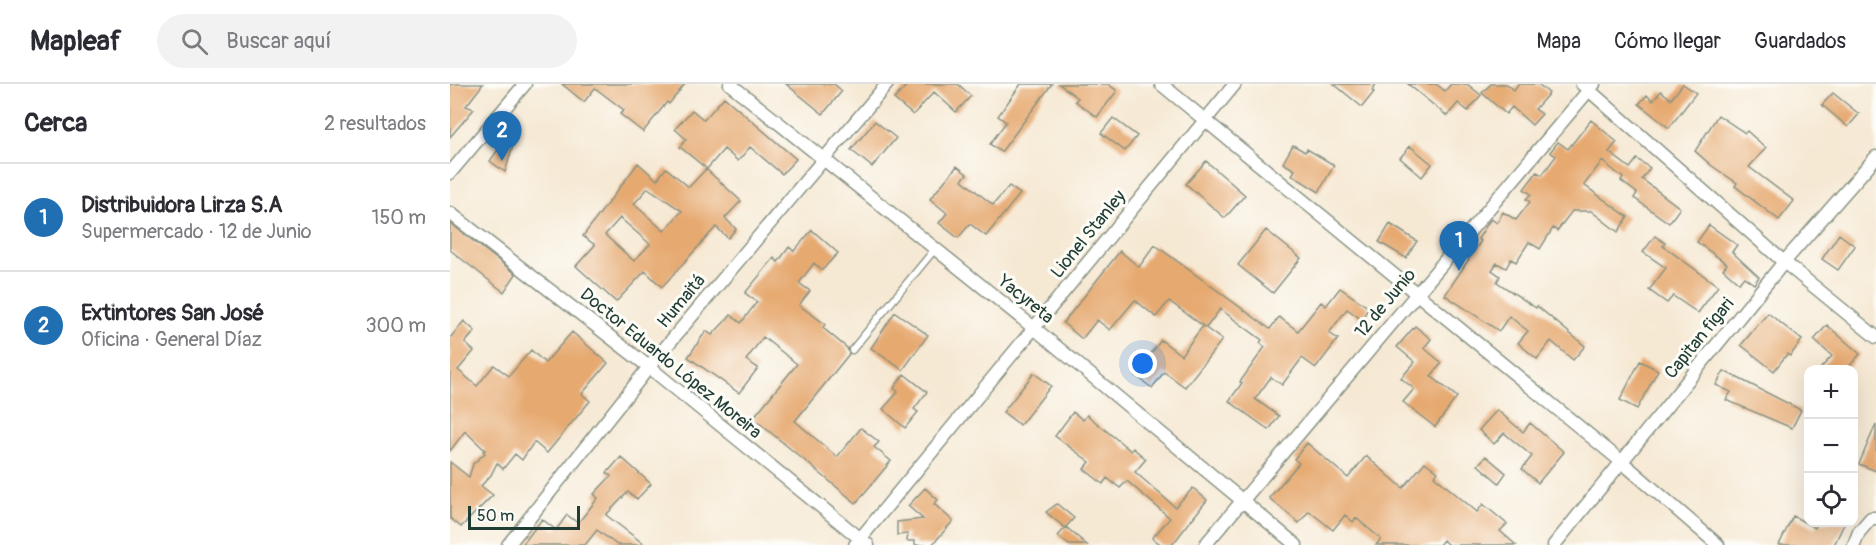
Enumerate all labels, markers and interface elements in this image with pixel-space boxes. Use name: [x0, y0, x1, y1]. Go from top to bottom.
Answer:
search box: [157, 14, 577, 68]
text: Mapleaf: [30, 24, 121, 59]
icon: search: [178, 25, 211, 58]
text: Buscar aquí: [226, 27, 331, 55]
text: Mapa: [1536, 28, 1581, 55]
text: Cómo llegar: [1614, 28, 1721, 55]
text: Guardados: [1754, 28, 1846, 55]
text: Cerca: [24, 107, 87, 139]
text: 2 resultados: [324, 111, 426, 136]
pin: 2: [482, 112, 522, 161]
street label: Lionel Stanley: [1046, 185, 1131, 283]
text: Distribuidora Lirza S.A: [81, 191, 283, 219]
text: 1: [40, 205, 47, 230]
text: 150 m: [372, 205, 426, 230]
text: Supermercado · 12 de Junio: [81, 219, 311, 244]
pin: 1: [1440, 222, 1478, 271]
street label: 12 de Junio: [1350, 264, 1421, 343]
street label: Yacyreta: [992, 269, 1058, 329]
street label: Humaitá: [652, 270, 710, 333]
street label: Doctor Eduardo López Moreira: [575, 283, 766, 444]
street label: Capitan figari: [1660, 293, 1739, 384]
text: Extintores San José: [81, 299, 264, 327]
text: 2: [38, 313, 49, 338]
text: 300 m: [365, 313, 426, 338]
text: Oficina · General Díaz: [81, 327, 262, 352]
your location: [1128, 349, 1157, 378]
map controls: [1804, 365, 1858, 527]
button: +: [1804, 365, 1858, 419]
button: −: [1804, 419, 1858, 473]
button: locate: [1804, 473, 1858, 527]
scale bar: [468, 503, 580, 530]
text: 50 m: [477, 506, 514, 526]

